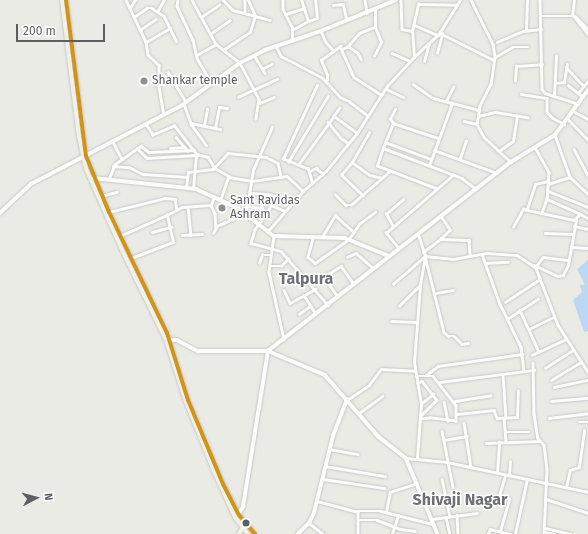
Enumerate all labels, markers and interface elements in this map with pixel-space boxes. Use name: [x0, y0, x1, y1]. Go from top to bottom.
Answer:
scale bar: [18, 16, 107, 42]
text: 200 m: [23, 24, 56, 38]
place label: Shankar temple: [152, 74, 238, 88]
marker: Shankar temple: [139, 76, 149, 86]
place label: Sant Ravidas Ashram: [230, 194, 300, 222]
marker: Sant Ravidas Ashram: [217, 203, 227, 213]
district label: Talpura: [279, 269, 333, 289]
north arrow: [16, 478, 56, 518]
district label: Shivaji Nagar: [412, 490, 508, 510]
text: N: [42, 492, 55, 501]
unlabelled marker: [241, 518, 251, 528]

